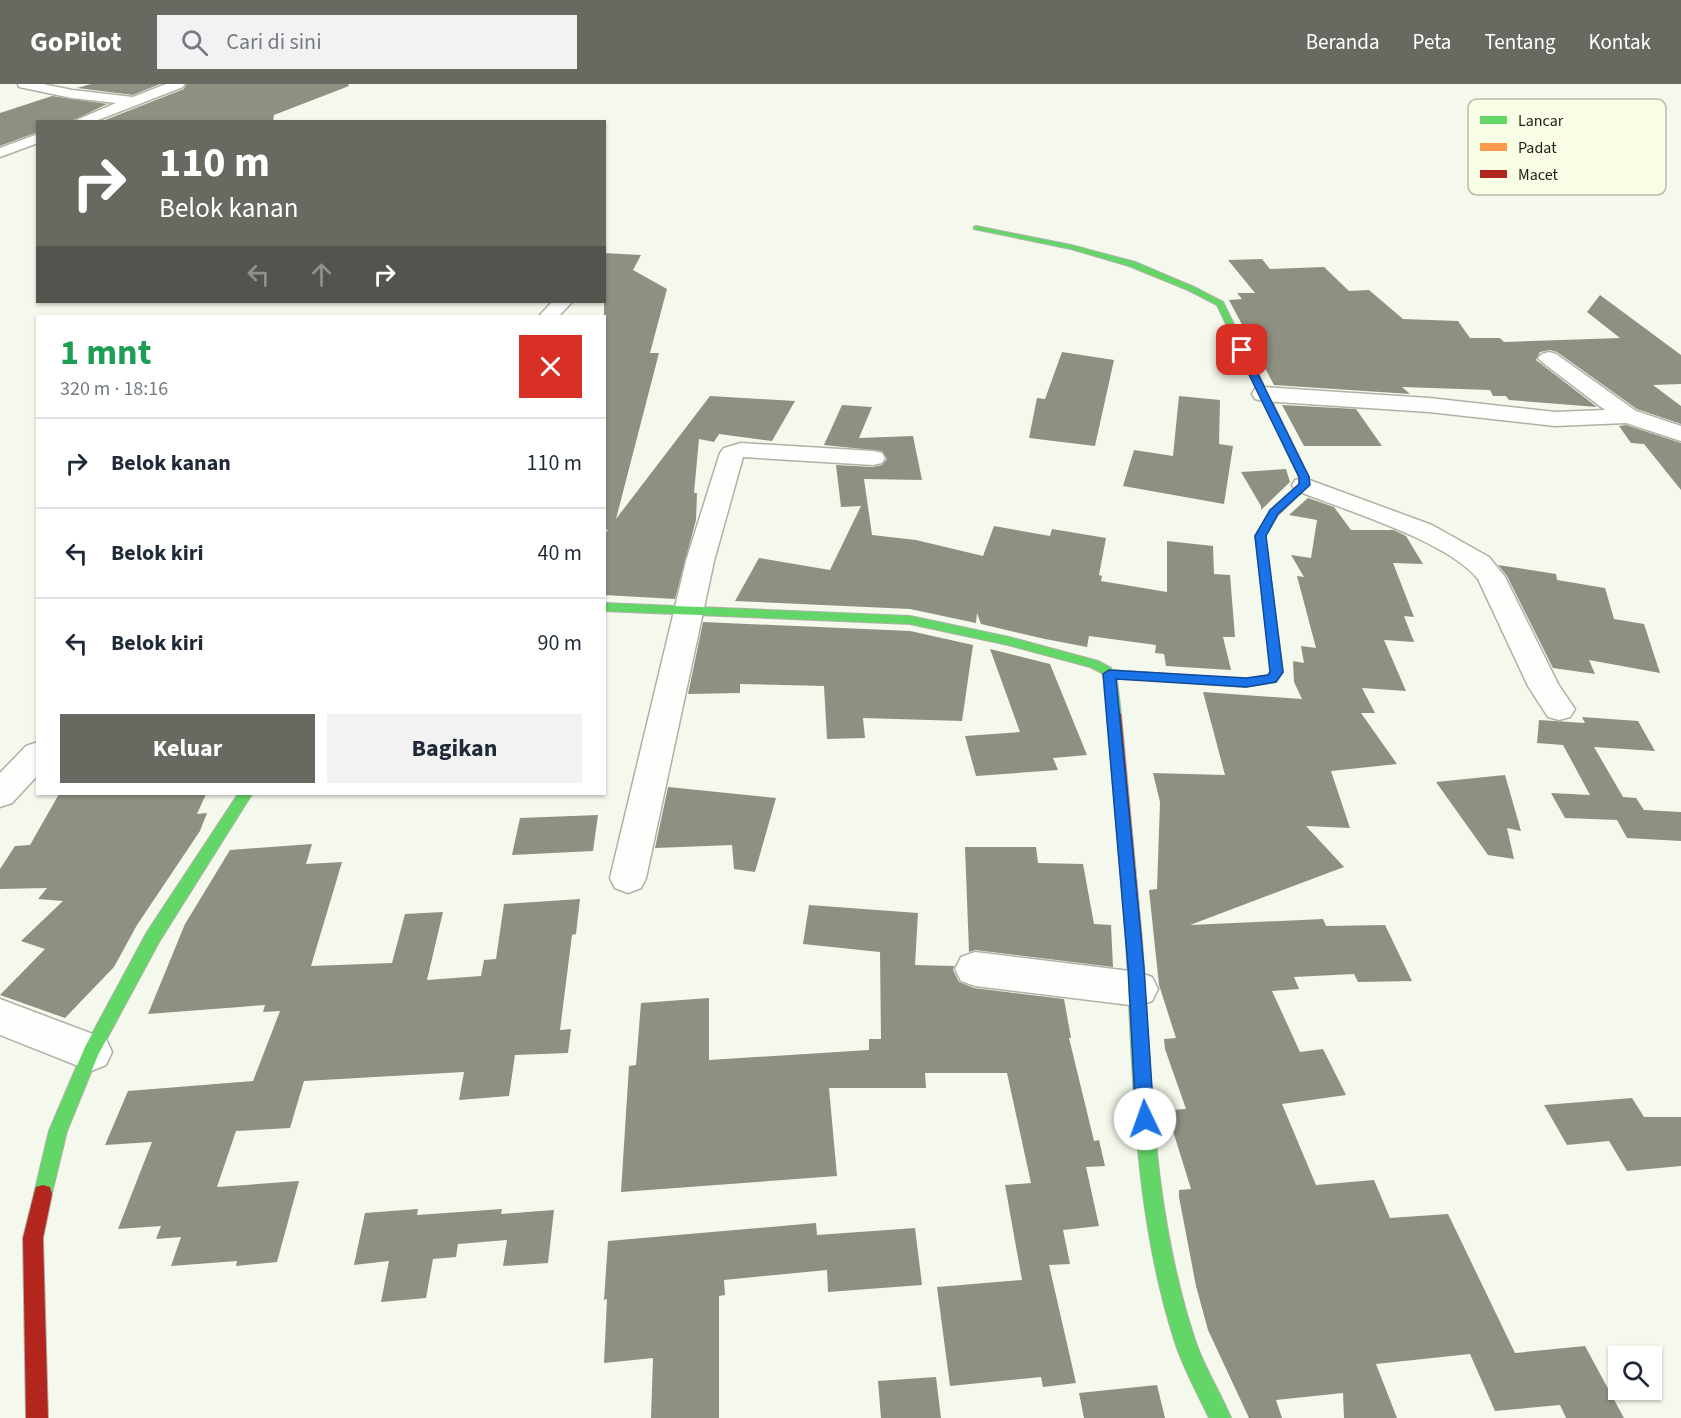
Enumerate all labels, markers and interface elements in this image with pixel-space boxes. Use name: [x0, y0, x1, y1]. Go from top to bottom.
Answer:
search box: [157, 15, 577, 69]
text: GoPilot: [30, 22, 121, 62]
icon: search: [178, 26, 211, 59]
text: Cari di sini: [226, 26, 322, 58]
text: Beranda: [1306, 27, 1380, 57]
text: Peta: [1413, 27, 1451, 57]
text: Tentang: [1484, 27, 1555, 57]
text: Kontak: [1588, 27, 1651, 57]
legend: [1468, 99, 1666, 195]
text: Lancar: [1518, 110, 1564, 132]
text: 110 m: [159, 133, 270, 193]
text: Padat: [1518, 137, 1557, 159]
icon: right: [60, 144, 138, 222]
text: Macet: [1518, 164, 1558, 186]
text: Belok kanan: [159, 189, 298, 228]
icon: left: [242, 258, 275, 291]
icon: ahead: [305, 258, 338, 291]
icon: right: [368, 258, 401, 291]
pin: [1216, 324, 1267, 375]
text: 1 mnt: [60, 327, 151, 378]
icon: arrive: [1225, 333, 1258, 366]
button: close: [519, 335, 582, 398]
text: 320 m · 18:16: [60, 375, 168, 403]
icon: right: [60, 447, 93, 480]
text: Belok kanan: [111, 447, 231, 479]
text: 110 m: [527, 447, 582, 479]
icon: left: [60, 537, 93, 570]
text: Belok kiri: [111, 537, 204, 569]
text: 40 m: [537, 537, 582, 569]
icon: left: [60, 627, 93, 660]
text: Belok kiri: [111, 627, 204, 659]
text: 90 m: [537, 627, 582, 659]
button: Keluar: [60, 714, 315, 783]
button: Bagikan: [327, 714, 582, 783]
position arrow: [1113, 1087, 1177, 1151]
map controls: [1608, 1346, 1662, 1400]
button: search: [1608, 1346, 1662, 1400]

